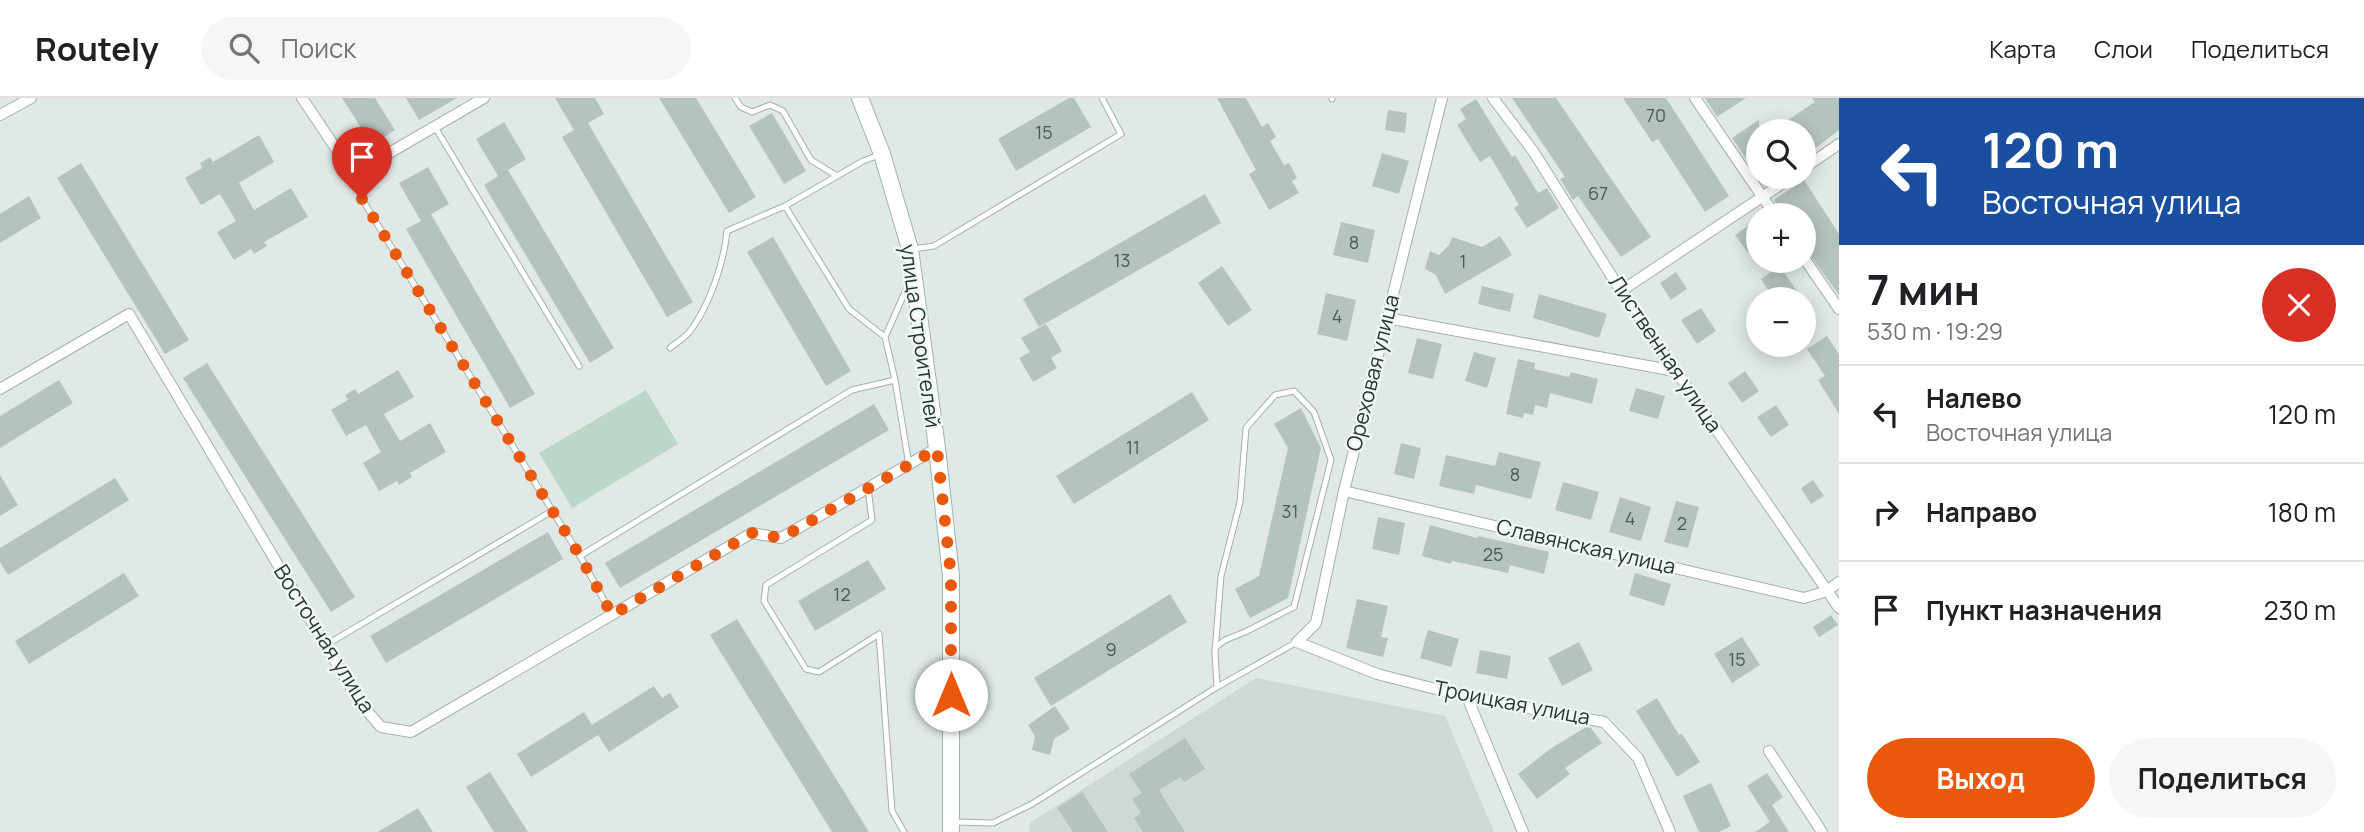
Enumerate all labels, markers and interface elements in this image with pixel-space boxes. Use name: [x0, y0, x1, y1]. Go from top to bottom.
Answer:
search box: [201, 17, 691, 80]
text: Routely: [35, 26, 159, 71]
icon: search: [225, 29, 263, 67]
text: Поиск: [281, 30, 356, 66]
text: Карта: [1989, 32, 2056, 65]
text: Слои: [2094, 32, 2153, 65]
text: Поделиться: [2191, 32, 2329, 65]
house number: 70: [1646, 103, 1666, 127]
text: 120 m: [1982, 116, 2119, 183]
map controls: [1746, 119, 1816, 357]
button: search: [1746, 119, 1816, 189]
house number: 15: [1035, 120, 1053, 144]
icon: left: [1867, 126, 1958, 217]
pin: [332, 127, 392, 199]
icon: arrive: [343, 138, 381, 176]
text: Восточная улица: [1982, 180, 2241, 224]
house number: 67: [1588, 181, 1608, 205]
button: +: [1746, 203, 1816, 273]
house number: 8: [1349, 230, 1359, 254]
street label: улица Строителей: [894, 242, 948, 430]
house number: 13: [1114, 248, 1130, 272]
house number: 1: [1459, 249, 1467, 273]
text: 7 мин: [1867, 260, 1980, 318]
button: close: [2262, 268, 2336, 342]
street label: Лиственная улица: [1603, 269, 1729, 437]
button: −: [1746, 287, 1816, 357]
street label: Ореховая улица: [1339, 291, 1405, 454]
house number: 4: [1332, 304, 1342, 328]
text: 530 m · 19:29: [1867, 315, 2003, 347]
text: Налево: [1926, 380, 2022, 416]
icon: left: [1867, 395, 1905, 433]
text: 120 m: [2268, 396, 2336, 432]
text: Восточная улица: [1926, 416, 2112, 448]
house number: 11: [1126, 435, 1140, 459]
house number: 8: [1510, 462, 1520, 486]
icon: right: [1867, 493, 1905, 531]
text: Направо: [1926, 494, 2037, 530]
text: 180 m: [2268, 494, 2336, 530]
house number: 31: [1282, 499, 1298, 523]
house number: 4: [1625, 506, 1635, 530]
house number: 2: [1677, 511, 1687, 535]
street label: Славянская улица: [1494, 512, 1678, 580]
house number: 25: [1483, 542, 1503, 566]
street label: Восточная улица: [268, 559, 382, 718]
house number: 12: [833, 582, 851, 606]
icon: arrive: [1867, 591, 1905, 629]
text: Пункт назначения: [1926, 592, 2162, 628]
text: 230 m: [2264, 592, 2336, 628]
house number: 9: [1105, 637, 1117, 661]
house number: 15: [1728, 647, 1746, 671]
position arrow: [914, 658, 988, 732]
street label: Троицкая улица: [1432, 673, 1593, 731]
button: Выход: [1867, 738, 2095, 818]
button: Поделиться: [2109, 738, 2336, 818]

